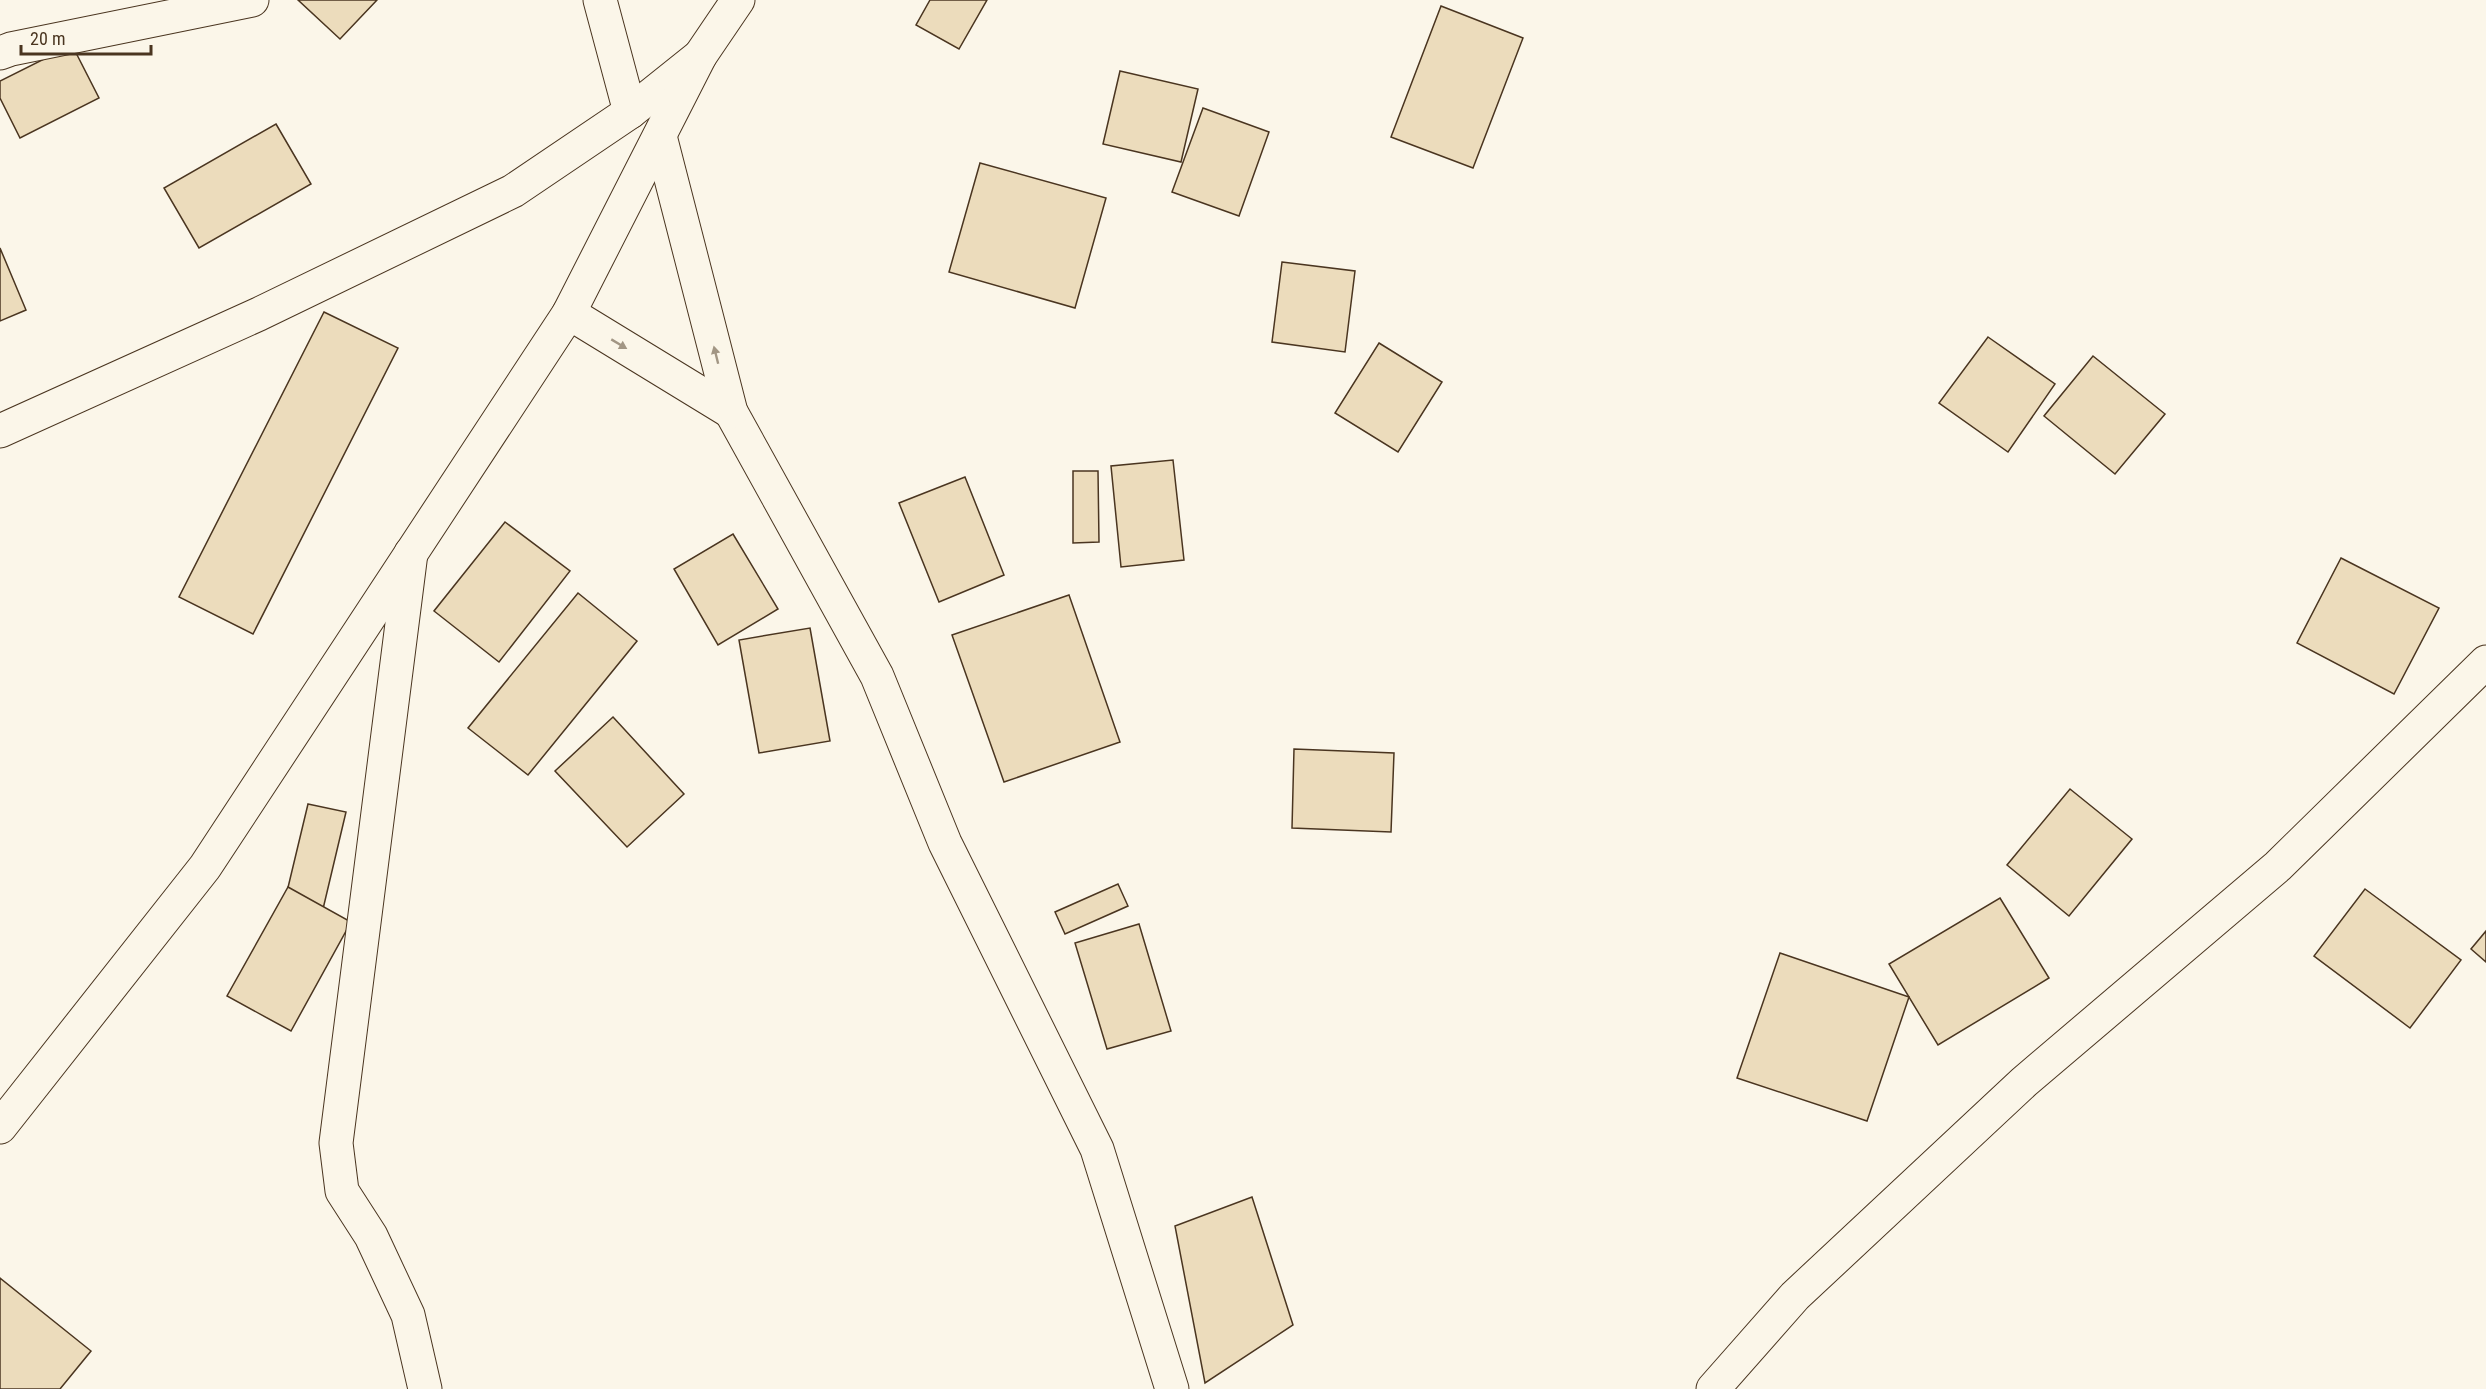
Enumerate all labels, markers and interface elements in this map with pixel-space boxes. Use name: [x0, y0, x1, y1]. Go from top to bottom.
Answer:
scale bar: [21, 18, 152, 56]
text: 20 m: [30, 28, 65, 49]
one-way arrow: [611, 338, 627, 349]
one-way arrow: [711, 346, 720, 364]

